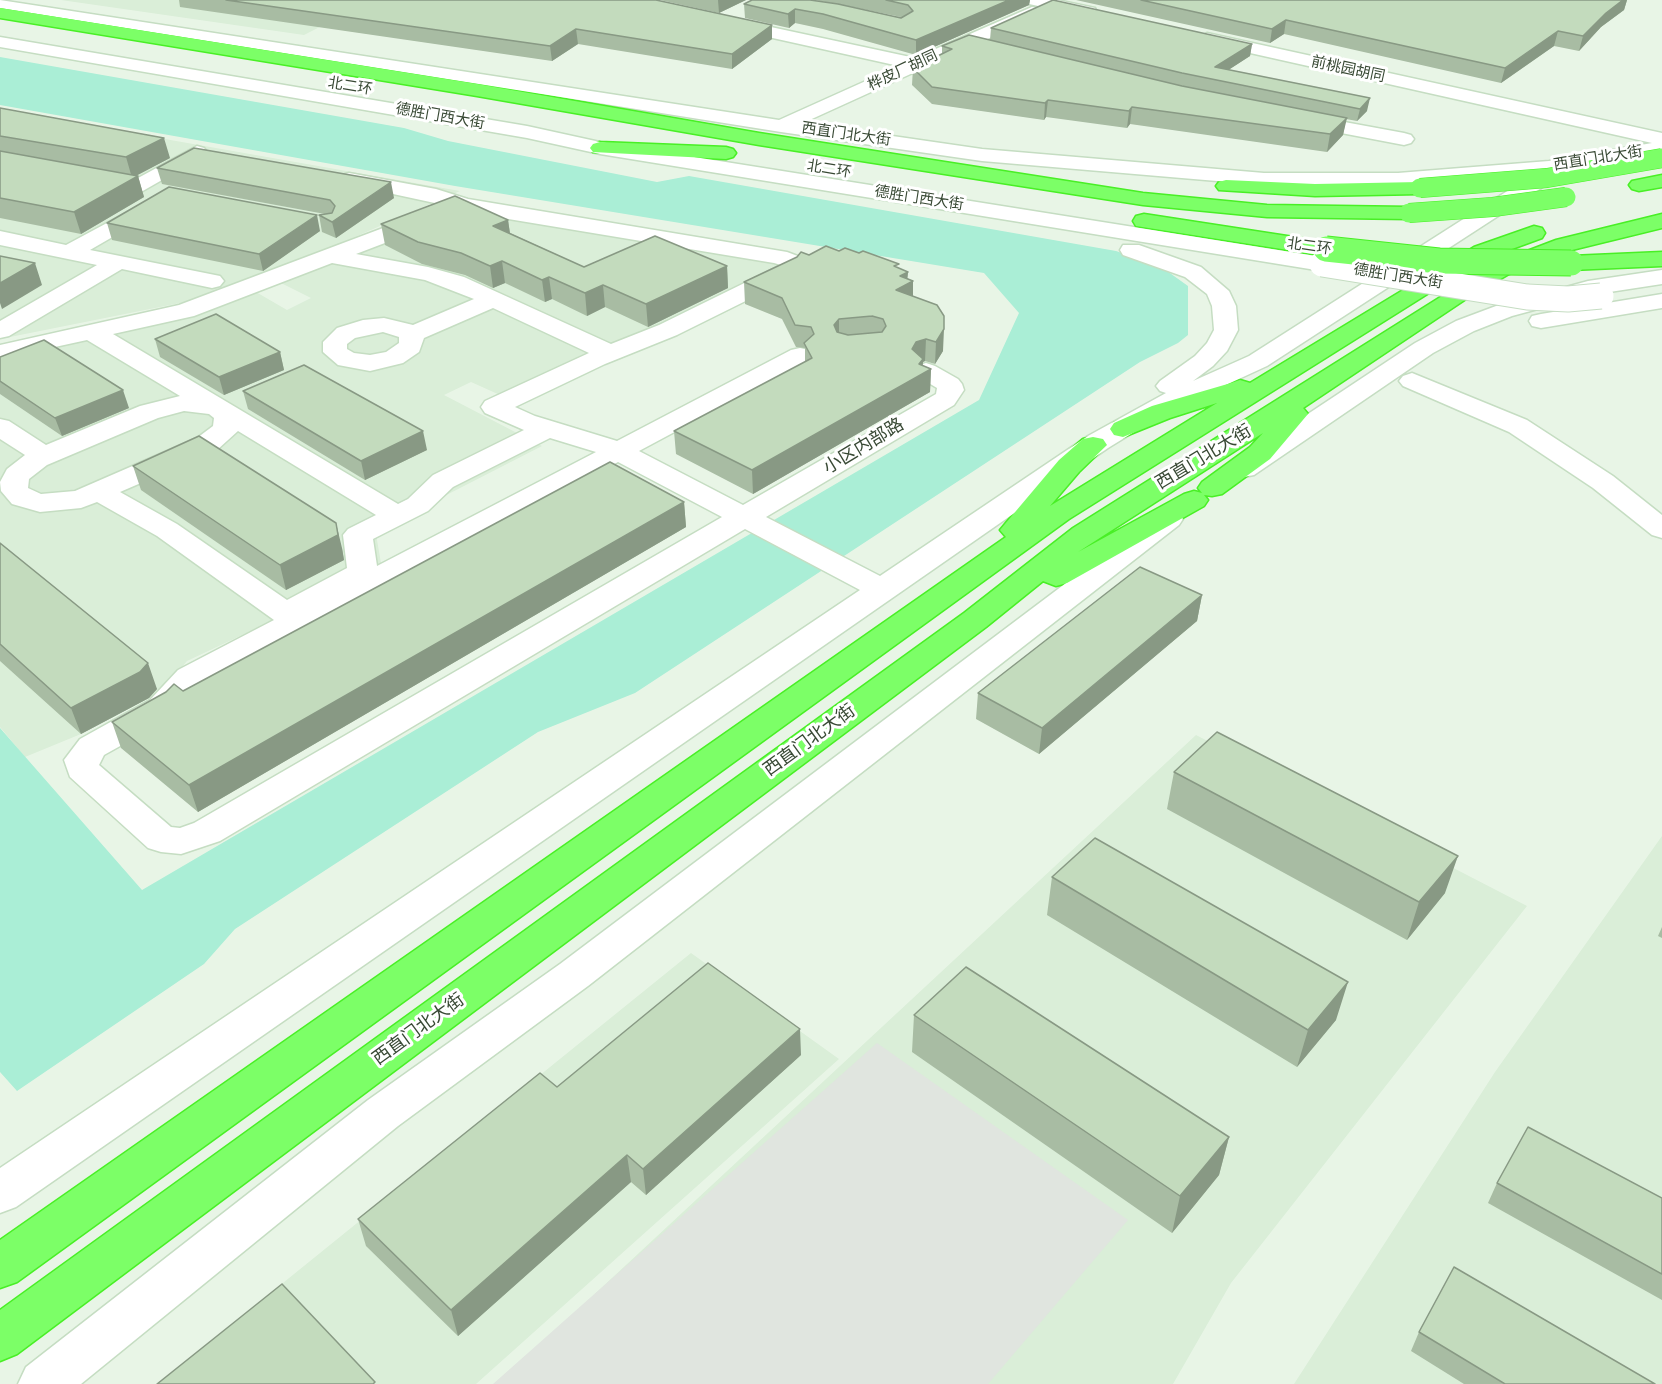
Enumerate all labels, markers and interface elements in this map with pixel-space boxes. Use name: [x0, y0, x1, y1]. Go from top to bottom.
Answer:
street label: 桦皮厂胡同: [865, 47, 941, 95]
street label: 前桃园胡同: [1309, 53, 1387, 87]
street label: 北二环: [326, 75, 374, 99]
street label: 德胜门西大街: [394, 100, 486, 134]
street label: 西直门北大街: [800, 120, 892, 150]
street label: 西直门北大街: [1552, 143, 1644, 175]
street label: 北二环: [805, 158, 853, 182]
street label: 德胜门西大街: [873, 183, 965, 215]
street label: 北二环: [1285, 235, 1333, 259]
street label: 德胜门西大街: [1352, 261, 1444, 293]
street label: 小区内部路: [820, 415, 908, 479]
street label: 西直门北大街: [1152, 421, 1256, 495]
street label: 西直门北大街: [760, 701, 860, 781]
street label: 西直门北大街: [369, 990, 469, 1070]

